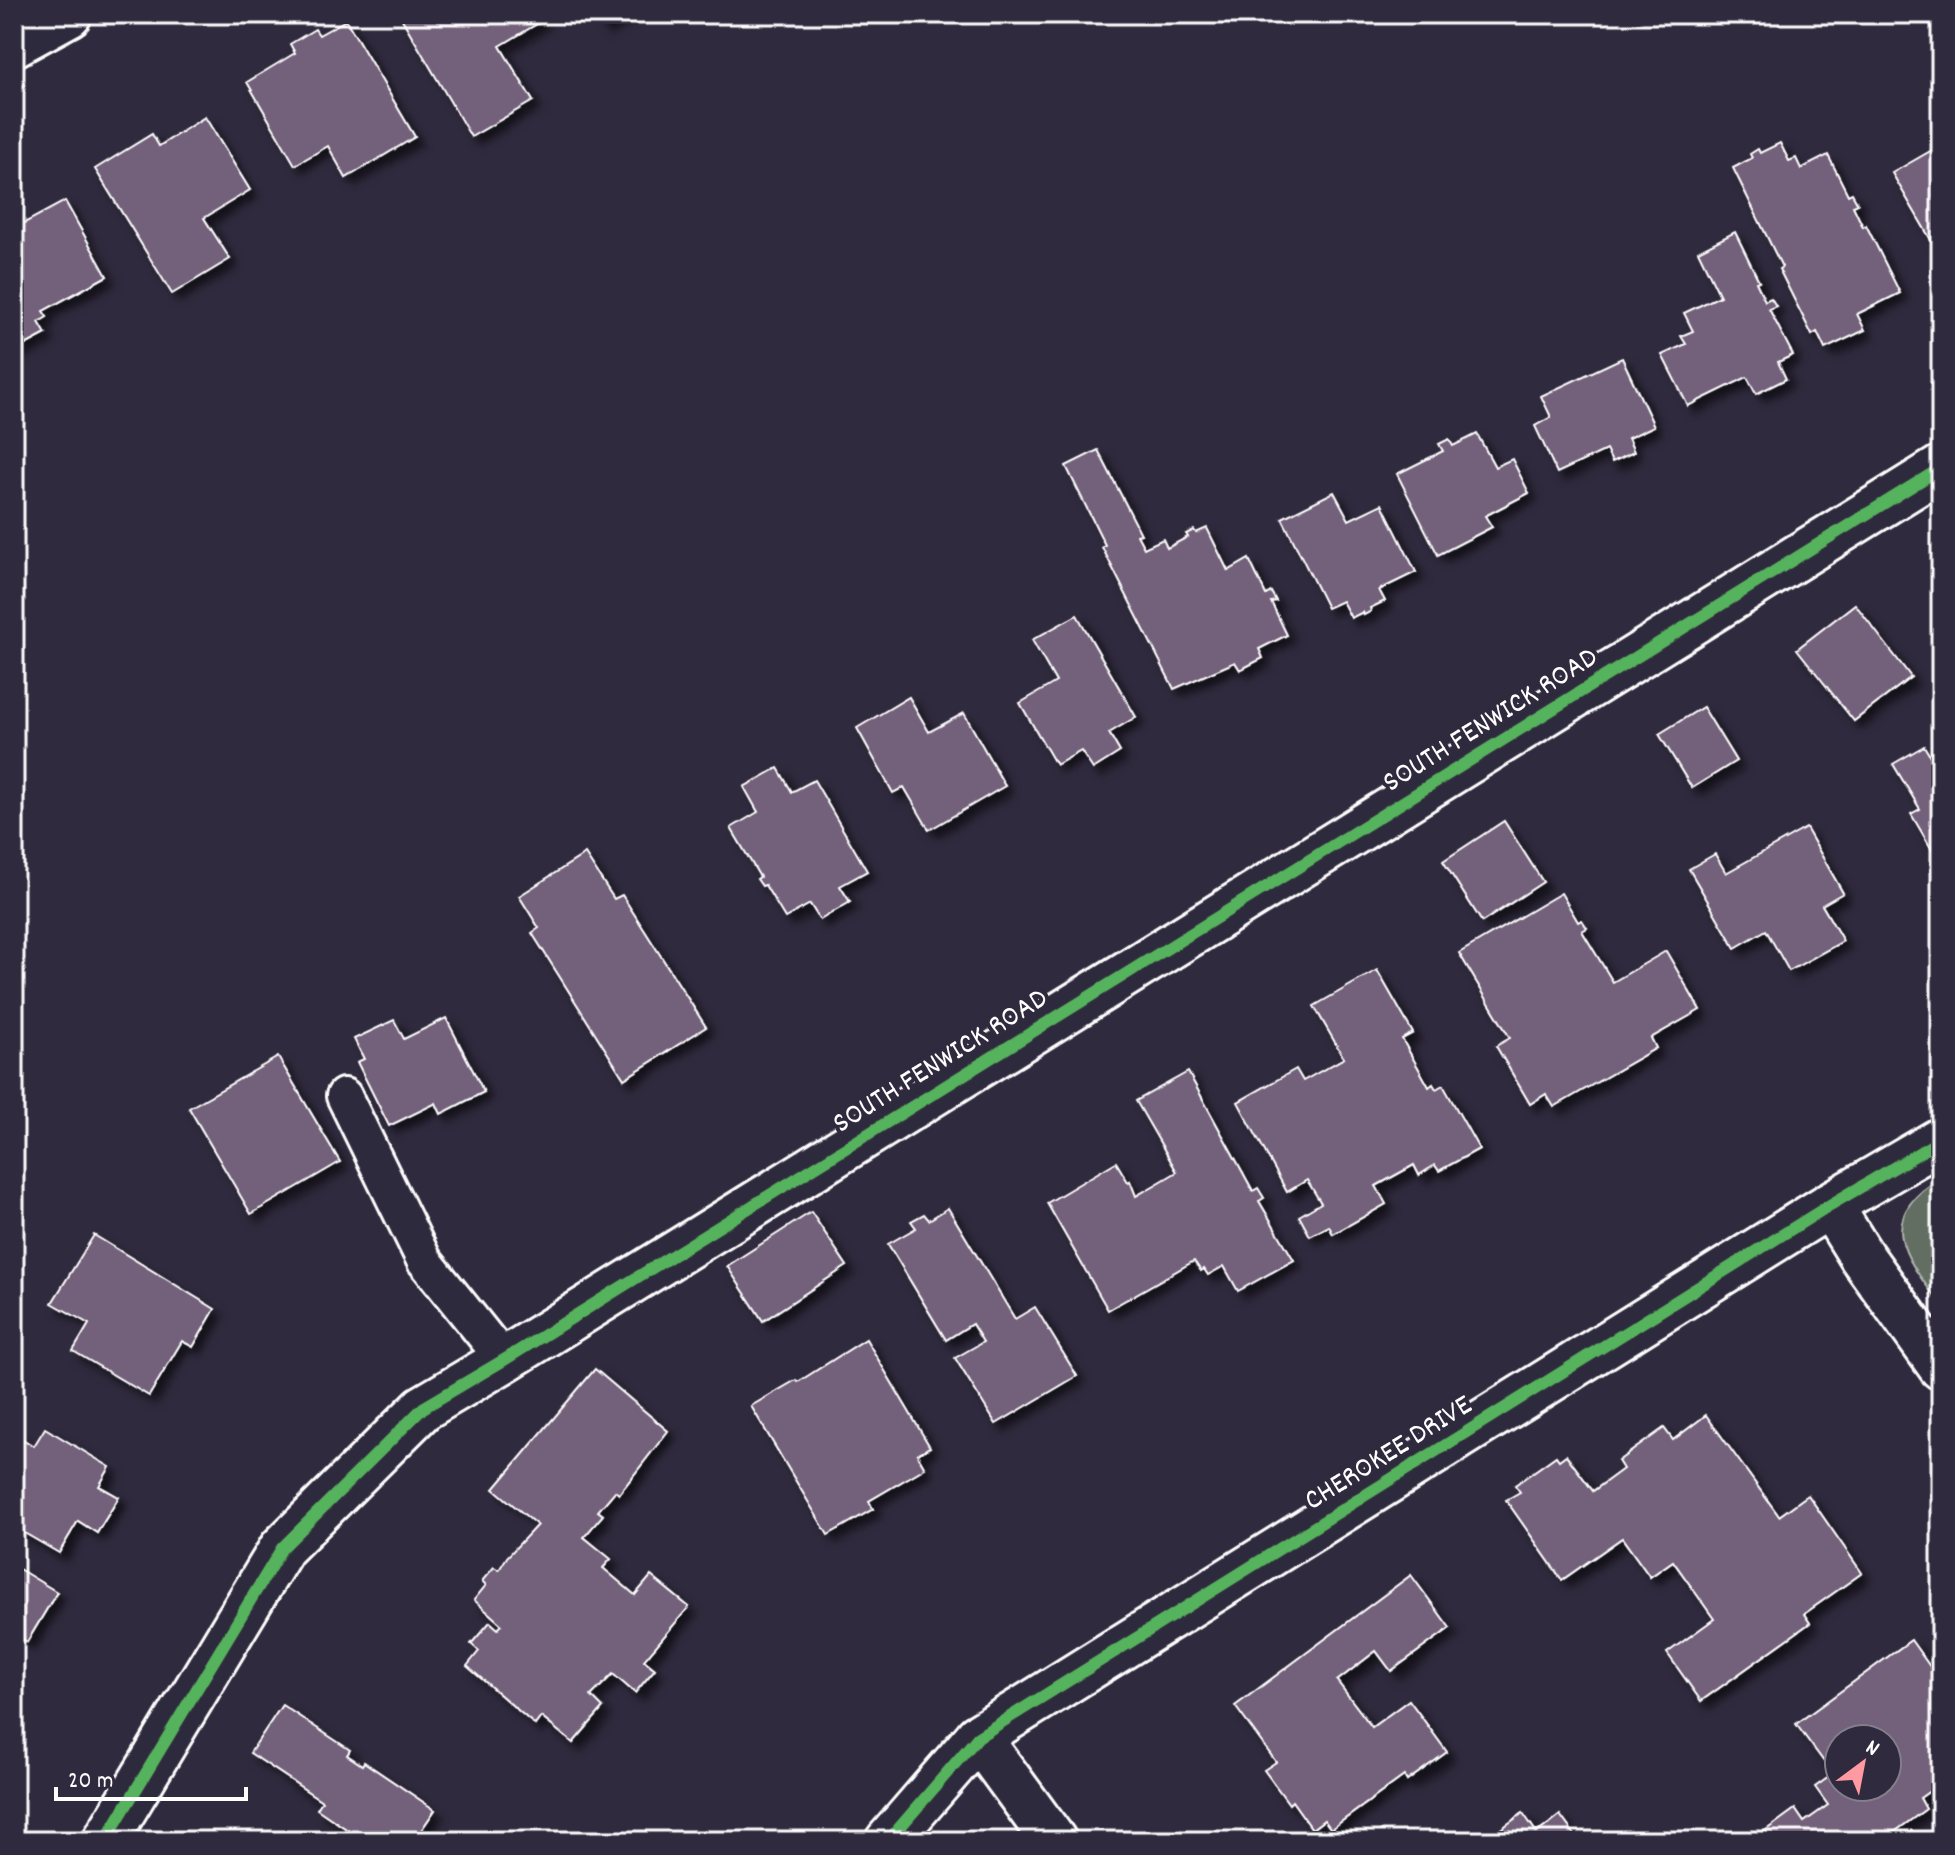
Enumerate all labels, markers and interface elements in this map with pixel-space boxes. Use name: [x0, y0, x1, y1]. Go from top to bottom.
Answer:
street label: SOUTH FENWICK ROAD: [1375, 638, 1607, 805]
street label: SOUTH FENWICK ROAD: [825, 979, 1057, 1146]
street label: CHEROKEE DRIVE: [1297, 1386, 1482, 1524]
north arrow: [1823, 1723, 1903, 1803]
text: N: [1859, 1733, 1885, 1765]
scale bar: [56, 1751, 246, 1801]
text: 20 m: [68, 1765, 114, 1799]

